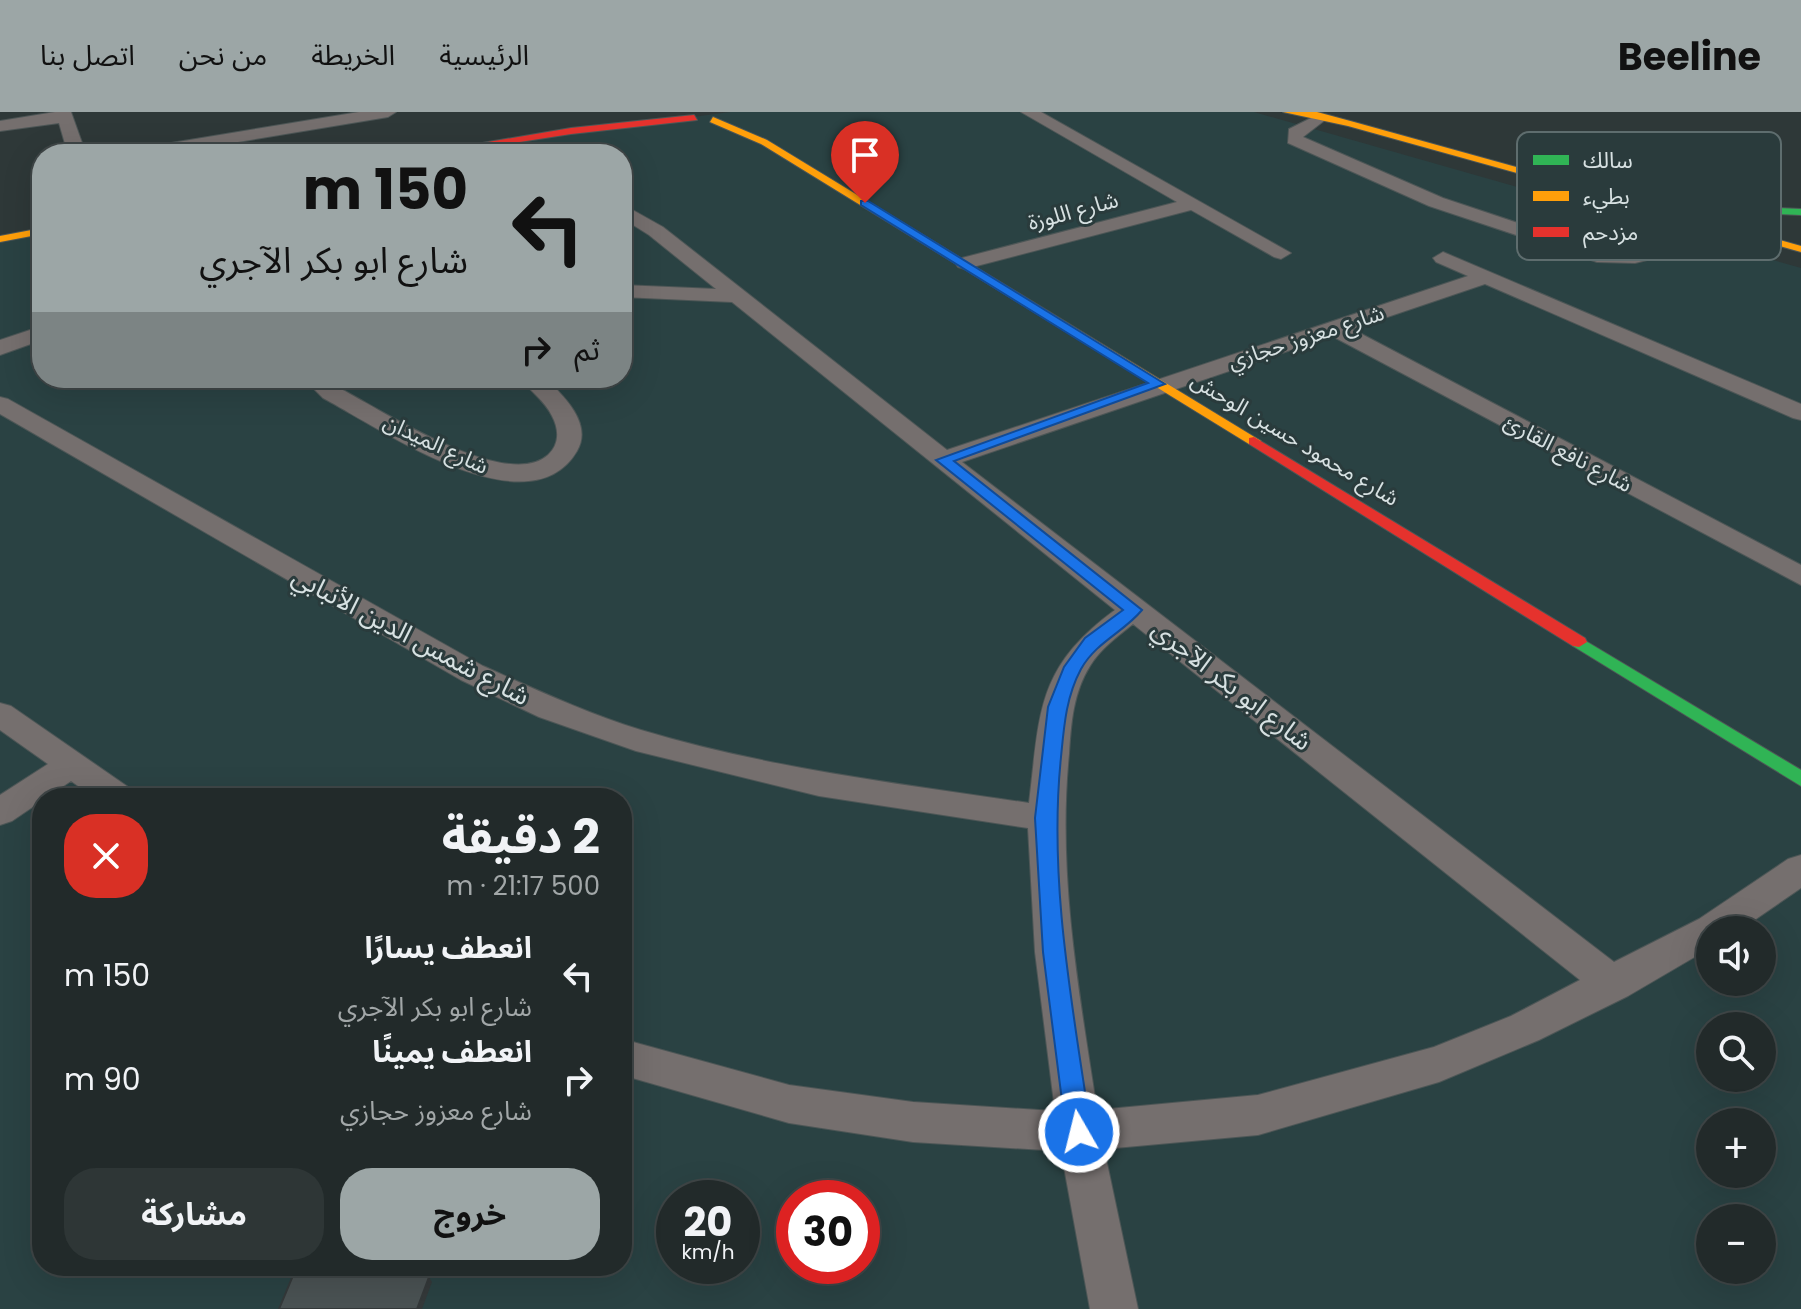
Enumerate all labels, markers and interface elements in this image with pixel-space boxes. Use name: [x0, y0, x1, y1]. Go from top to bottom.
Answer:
text: Beeline: [1618, 30, 1761, 83]
text: اتصل بنا: [40, 36, 135, 75]
text: من نحن: [179, 36, 267, 75]
text: الخريطة: [311, 36, 395, 75]
text: الرئيسية: [439, 36, 529, 75]
pin: [831, 121, 899, 203]
legend: [1517, 132, 1781, 260]
icon: arrive: [843, 133, 887, 177]
text: سالك: [1583, 145, 1633, 176]
text: 150 m: [303, 150, 468, 229]
icon: left: [496, 176, 600, 280]
text: بطيء: [1583, 181, 1630, 213]
street label: شارع اللوزة: [1024, 184, 1122, 239]
text: مزدحم: [1583, 217, 1638, 249]
text: شارع ابو بكر الآجري: [199, 235, 468, 286]
street label: شارع معزوز حجازي: [1224, 297, 1388, 378]
icon: right: [514, 328, 558, 372]
text: ثم: [574, 328, 600, 371]
street label: شارع محمود حسين الوحش: [1185, 364, 1405, 514]
street label: شارع الميدان: [378, 406, 494, 483]
street label: شارع نافع القارئ: [1498, 406, 1638, 501]
street label: شارع شمس الدين الأنبابي: [285, 558, 536, 716]
street label: شارع ابو بكر الآجري: [1143, 611, 1320, 761]
text: 2 دقيقة: [442, 803, 600, 870]
button: close: [64, 814, 148, 898]
text: 500 m · 21:17: [447, 868, 600, 904]
map controls: [1696, 916, 1776, 1284]
button: sound: [1696, 916, 1776, 996]
text: انعطف يسارًا: [364, 926, 532, 969]
text: 150 m: [64, 954, 150, 997]
icon: left: [556, 954, 600, 998]
text: شارع ابو بكر الآجري: [338, 989, 532, 1025]
button: search: [1696, 1012, 1776, 1092]
text: انعطف يمينًا: [372, 1030, 532, 1073]
text: 90 m: [64, 1058, 141, 1101]
icon: right: [556, 1058, 600, 1102]
position arrow: [1037, 1090, 1121, 1174]
text: شارع معزوز حجازي: [340, 1093, 532, 1129]
button: +: [1696, 1108, 1776, 1188]
button: مشاركة: [64, 1168, 324, 1260]
button: خروج: [340, 1168, 600, 1260]
speed limit sign: 30: [776, 1180, 880, 1284]
text: 20: [684, 1194, 732, 1250]
button: −: [1696, 1204, 1776, 1284]
text: km/h: [681, 1238, 735, 1266]

